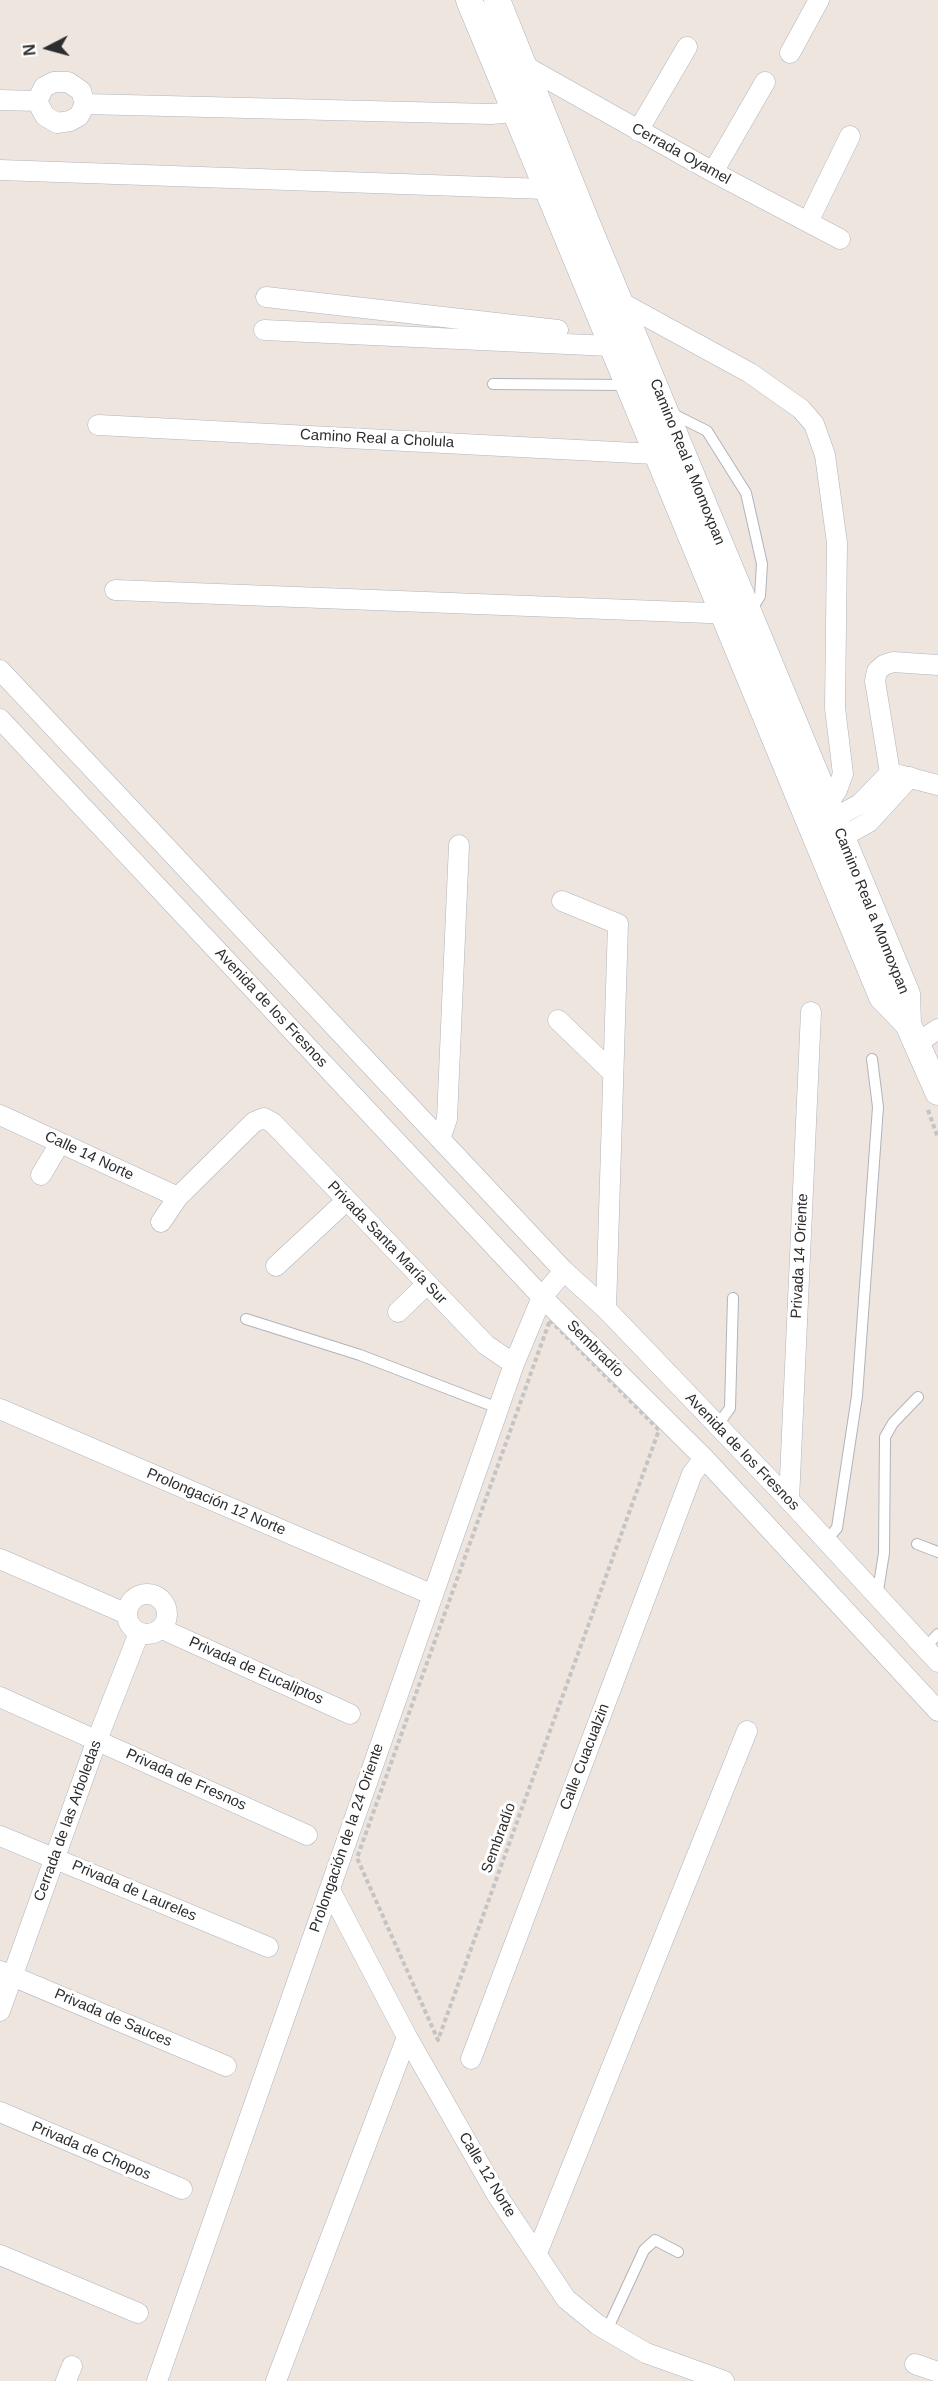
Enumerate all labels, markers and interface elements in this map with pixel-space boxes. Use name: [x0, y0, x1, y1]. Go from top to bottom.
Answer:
north arrow: [18, 18, 78, 78]
text: N: [21, 43, 39, 57]
street label: Cerrada Oyamel: [629, 119, 733, 189]
street label: Camino Real a Momoxpan: [645, 376, 729, 548]
street label: Camino Real a Cholula: [300, 426, 454, 452]
street label: Camino Real a Momoxpan: [829, 825, 913, 997]
street label: Avenida de los Fresnos: [211, 945, 331, 1071]
street label: Calle 14 Norte: [42, 1128, 136, 1184]
street label: Privada Santa María Sur: [323, 1178, 451, 1308]
street label: Privada 14 Oriente: [788, 1193, 812, 1319]
street label: Sembradío: [563, 1317, 627, 1381]
street label: Avenida de los Fresnos: [681, 1389, 803, 1515]
street label: Prolongación 12 Norte: [144, 1465, 288, 1539]
street label: Privada de Eucaliptos: [186, 1633, 326, 1709]
street label: Calle Cuacualzin: [556, 1701, 614, 1813]
street label: Cerrada de las Arboledas: [30, 1738, 106, 1904]
street label: Prolongación de la 24 Oriente: [306, 1741, 388, 1935]
street label: Privada de Fresnos: [123, 1745, 249, 1815]
street label: Sembradío: [478, 1800, 520, 1876]
street label: Privada de Laureles: [69, 1857, 199, 1925]
street label: Privada de Sauces: [52, 1985, 174, 2051]
street label: Privada de Chopos: [29, 2118, 153, 2184]
street label: Calle 12 Norte: [455, 2129, 519, 2221]

